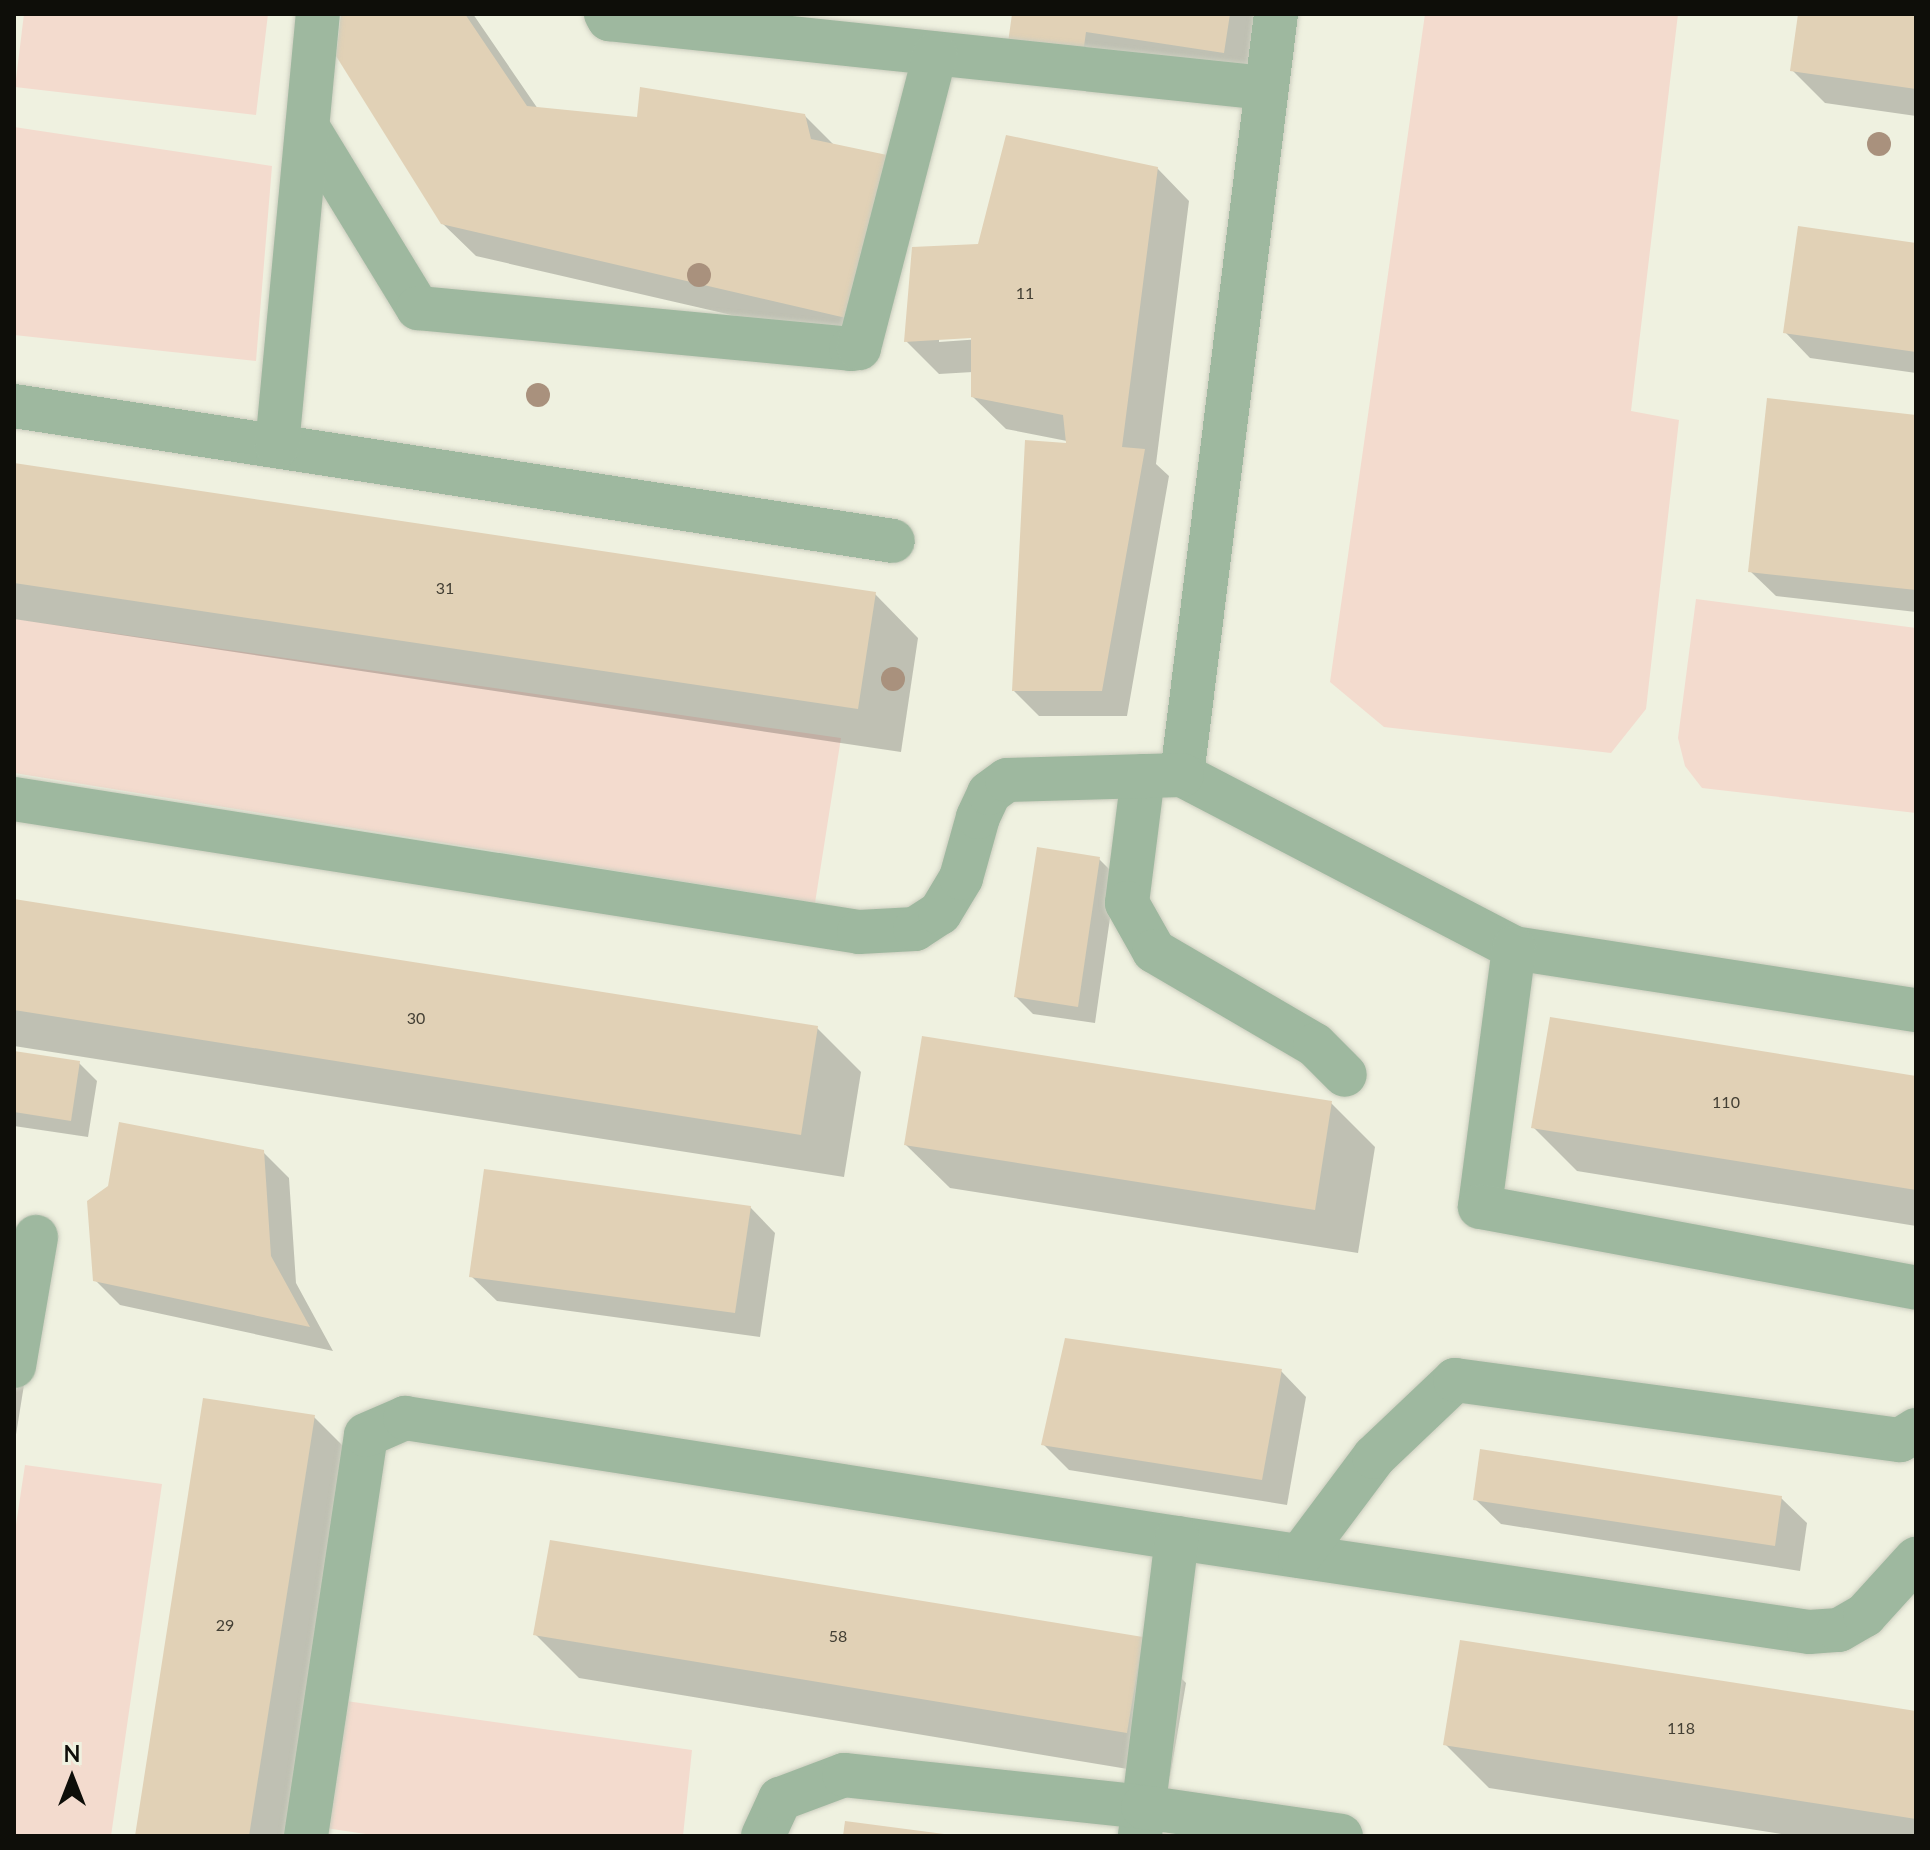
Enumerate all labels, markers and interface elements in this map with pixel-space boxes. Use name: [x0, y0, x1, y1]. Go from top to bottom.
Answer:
house number: 11: [1016, 283, 1034, 303]
house number: 31: [436, 578, 454, 598]
house number: 30: [407, 1008, 425, 1028]
house number: 110: [1712, 1092, 1740, 1112]
house number: 29: [216, 1615, 234, 1635]
house number: 58: [829, 1626, 847, 1646]
house number: 118: [1667, 1718, 1695, 1738]
north arrow: [32, 1738, 112, 1818]
text: N: [64, 1740, 80, 1767]

